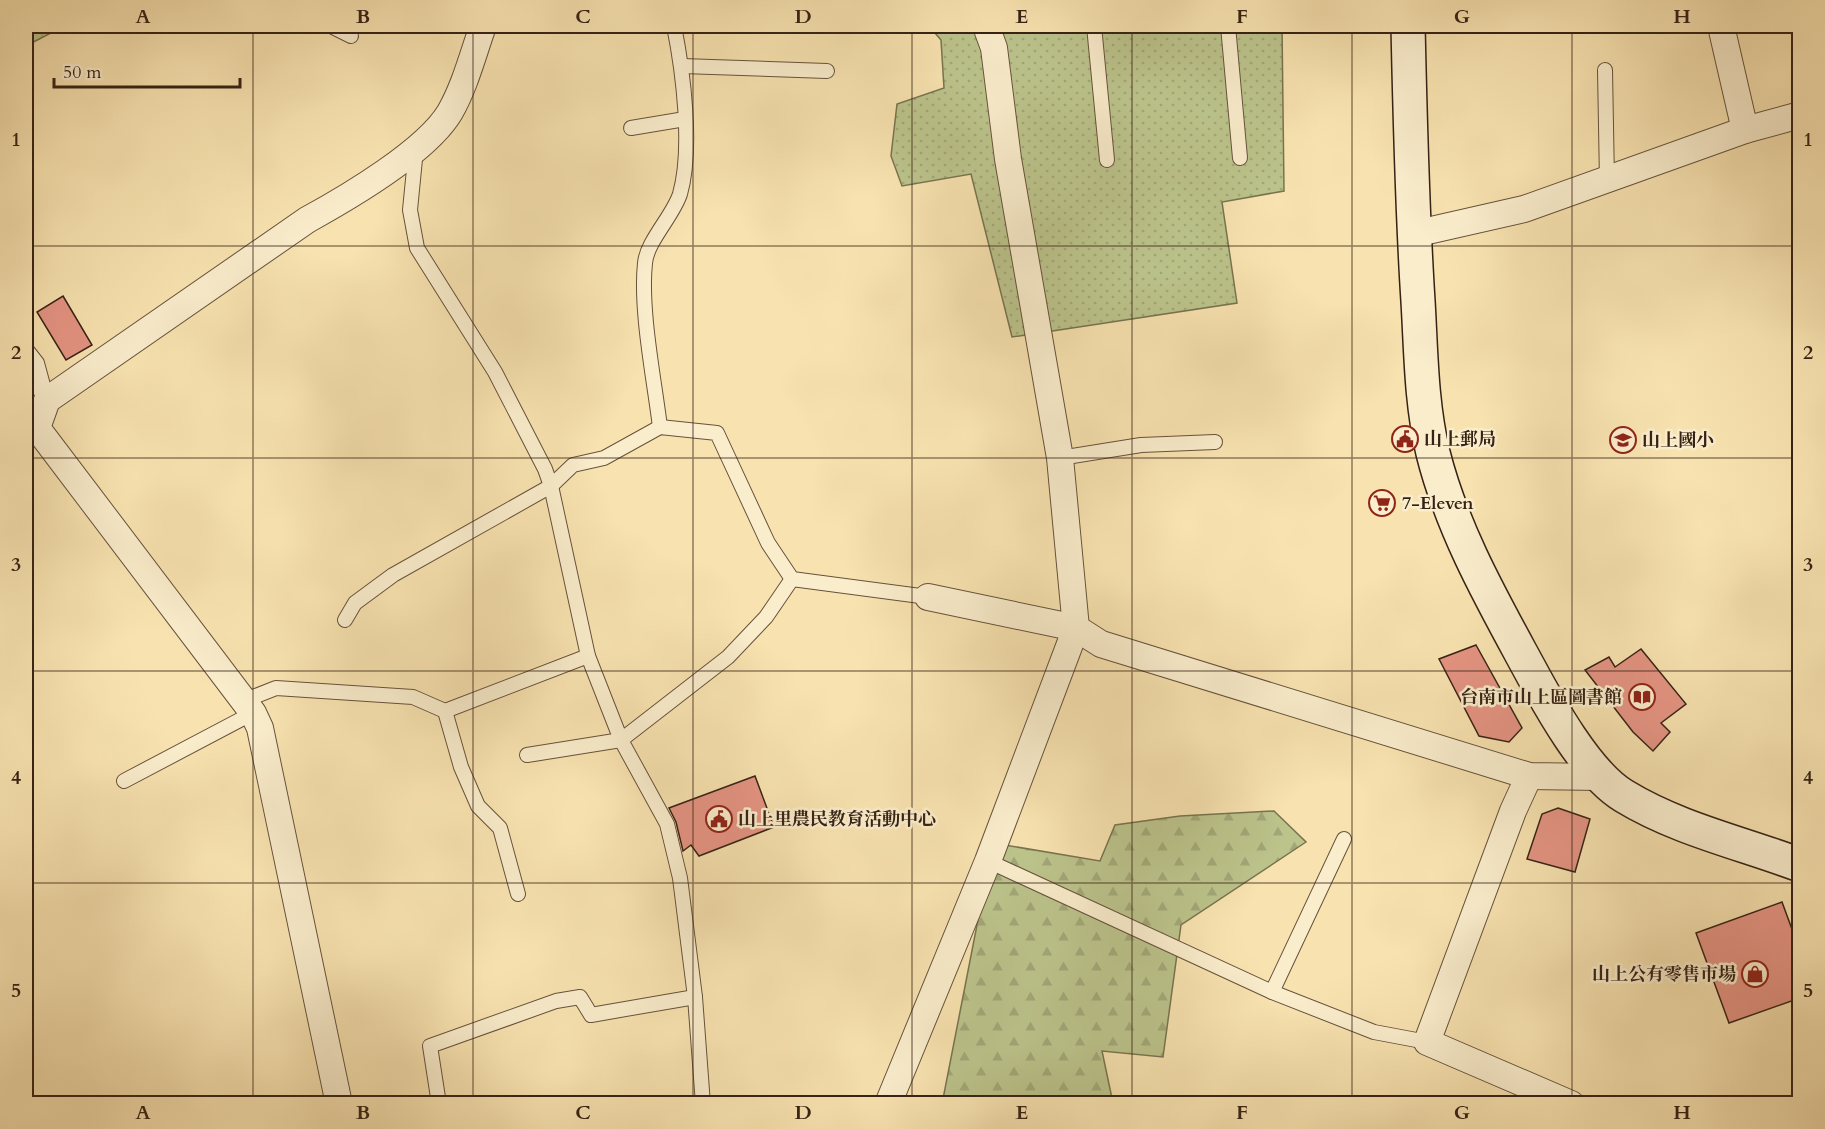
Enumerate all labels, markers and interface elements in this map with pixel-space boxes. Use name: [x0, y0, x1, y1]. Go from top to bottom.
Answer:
text: A: [135, 3, 151, 30]
text: B: [356, 3, 370, 30]
text: C: [575, 3, 591, 30]
text: D: [794, 3, 812, 30]
text: E: [1016, 3, 1028, 30]
text: F: [1236, 3, 1248, 30]
text: G: [1454, 3, 1470, 30]
text: H: [1673, 3, 1691, 30]
scale bar: [54, 51, 240, 89]
text: 50 m: [63, 60, 102, 85]
text: 1: [11, 126, 21, 153]
text: 1: [1803, 126, 1813, 153]
text: 2: [11, 339, 21, 366]
text: 2: [1803, 339, 1813, 366]
public building icon: 山上郵局: [1390, 424, 1420, 454]
school or university icon: 山上國小: [1608, 425, 1638, 455]
place label: 山上郵局: [1424, 427, 1496, 452]
place label: 山上國小: [1642, 428, 1714, 453]
supermarket icon: 7-Eleven: [1367, 488, 1397, 518]
place label: 7-Eleven: [1402, 491, 1474, 516]
text: 3: [11, 551, 21, 578]
text: 3: [1803, 551, 1813, 578]
library icon: 台南市山上區圖書館: [1627, 682, 1657, 712]
place label: 台南市山上區圖書館: [1460, 685, 1622, 710]
text: 4: [11, 764, 21, 791]
text: 4: [1803, 764, 1813, 791]
public building icon: 山上里農民教育活動中心: [704, 804, 734, 834]
place label: 山上里農民教育活動中心: [738, 807, 936, 832]
shop icon: 山上公有零售市場: [1740, 959, 1770, 989]
place label: 山上公有零售市場: [1592, 962, 1736, 987]
text: 5: [11, 977, 21, 1004]
text: 5: [1803, 977, 1813, 1004]
text: A: [135, 1099, 151, 1126]
text: B: [356, 1099, 370, 1126]
text: C: [575, 1099, 591, 1126]
text: D: [794, 1099, 812, 1126]
text: E: [1016, 1099, 1028, 1126]
text: F: [1236, 1099, 1248, 1126]
text: G: [1454, 1099, 1470, 1126]
text: H: [1673, 1099, 1691, 1126]

